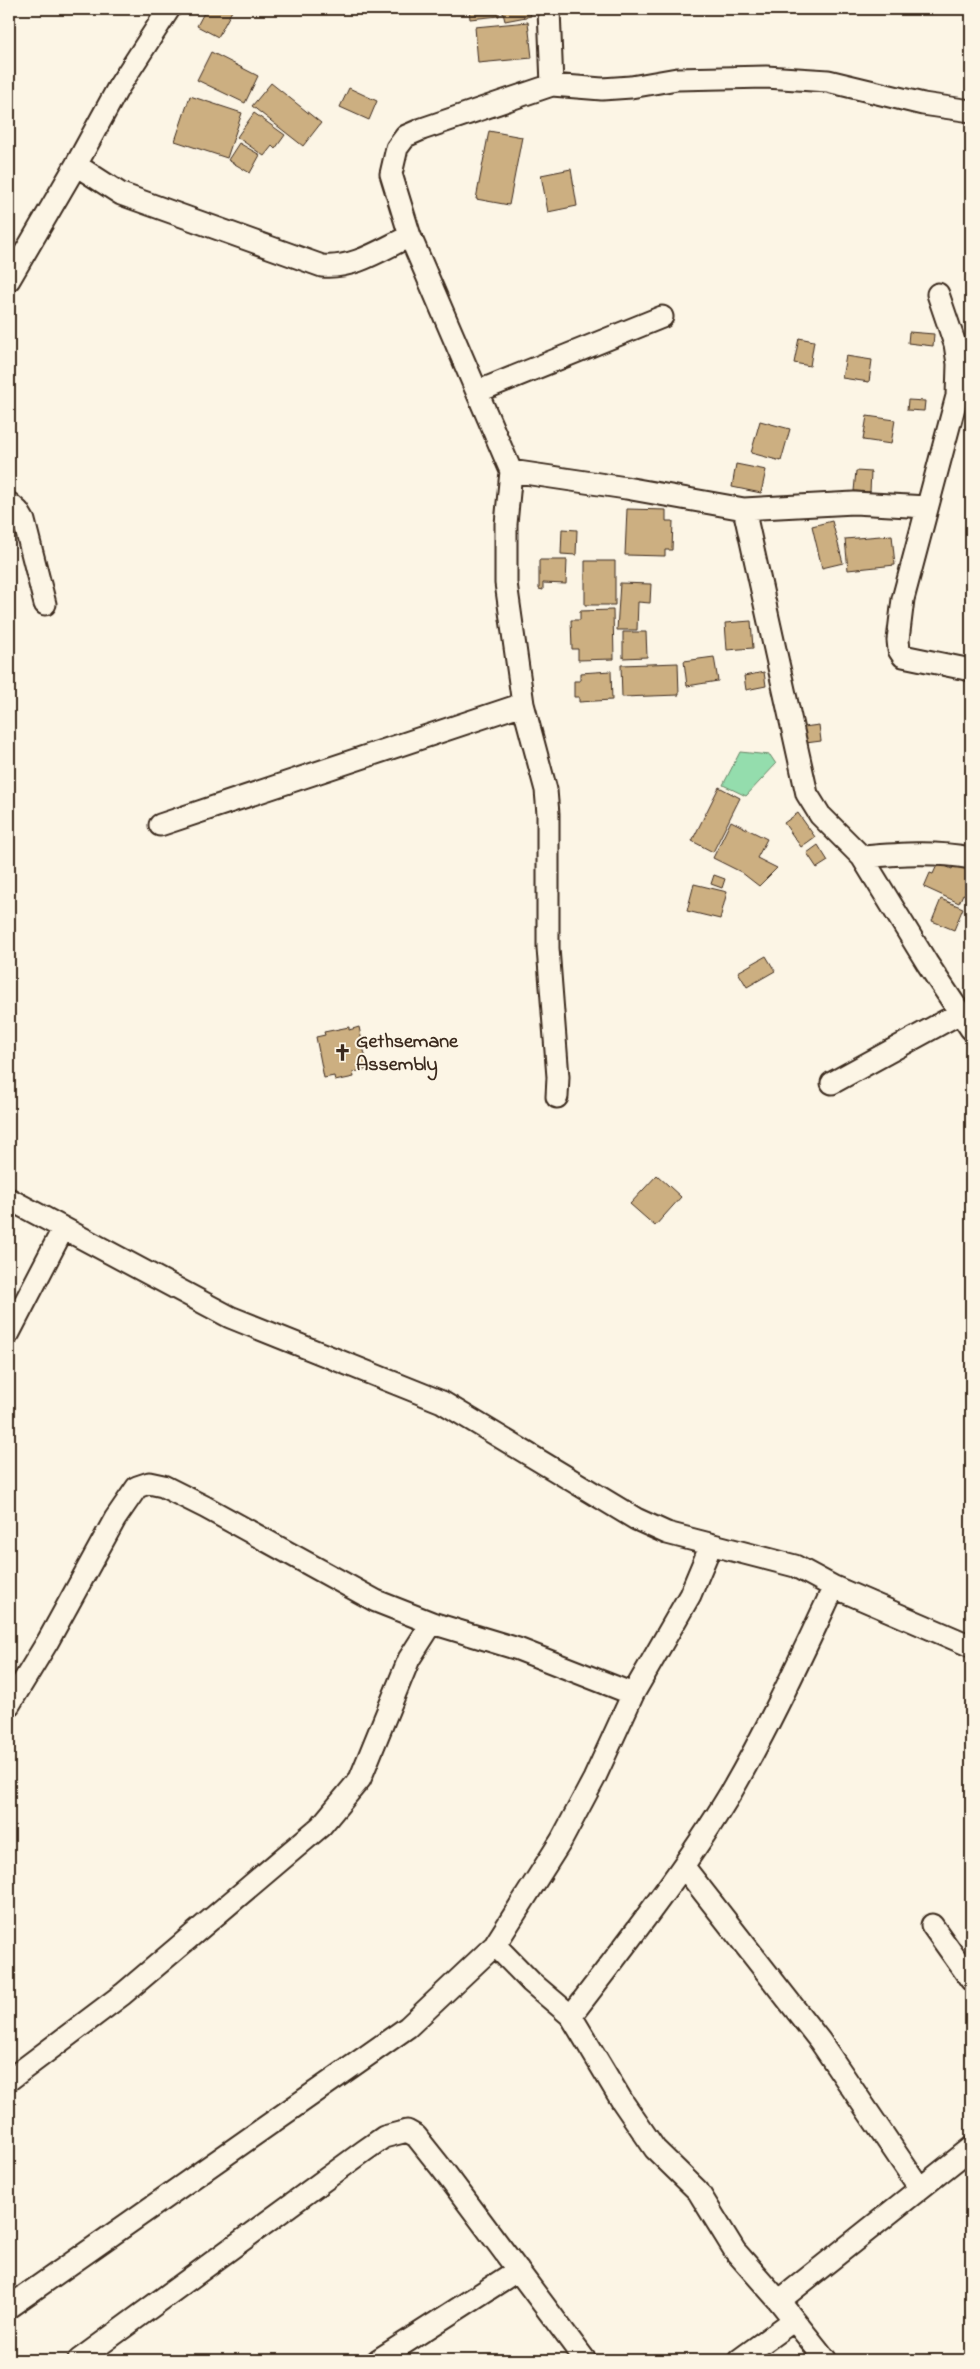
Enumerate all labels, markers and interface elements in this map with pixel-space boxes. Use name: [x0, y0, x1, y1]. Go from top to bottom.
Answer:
place label: Gethsemane Assembly: [356, 1028, 459, 1081]
church icon: Gethsemane Assembly: [332, 1043, 352, 1063]

